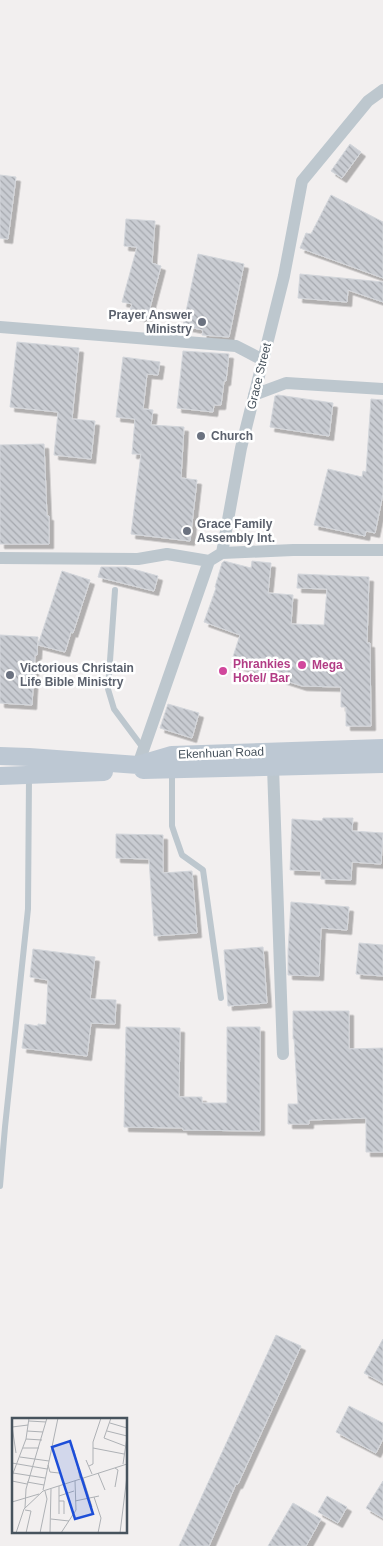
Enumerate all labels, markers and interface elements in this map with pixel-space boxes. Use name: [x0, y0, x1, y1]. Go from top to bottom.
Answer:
place label: Prayer Answer Ministry: [108, 308, 192, 336]
marker: Prayer Answer Ministry: [196, 316, 208, 328]
street label: Grace Street: [244, 341, 274, 411]
place label: Church: [211, 429, 253, 443]
marker: Church: [195, 430, 207, 442]
place label: Grace Family Assembly Int.: [197, 517, 275, 545]
marker: Grace Family Assembly Int.: [181, 525, 193, 537]
place label: Phrankies Hotel/ Bar: [233, 657, 291, 685]
place label: Mega: [312, 658, 343, 672]
marker: Mega: [296, 659, 308, 671]
place label: Victorious Christain Life Bible Ministry: [20, 661, 134, 689]
marker: Phrankies Hotel/ Bar: [217, 665, 229, 677]
marker: Victorious Christain Life Bible Ministry: [4, 669, 16, 681]
street label: Ekenhuan Road: [178, 745, 264, 761]
inset map: [12, 1418, 128, 1534]

